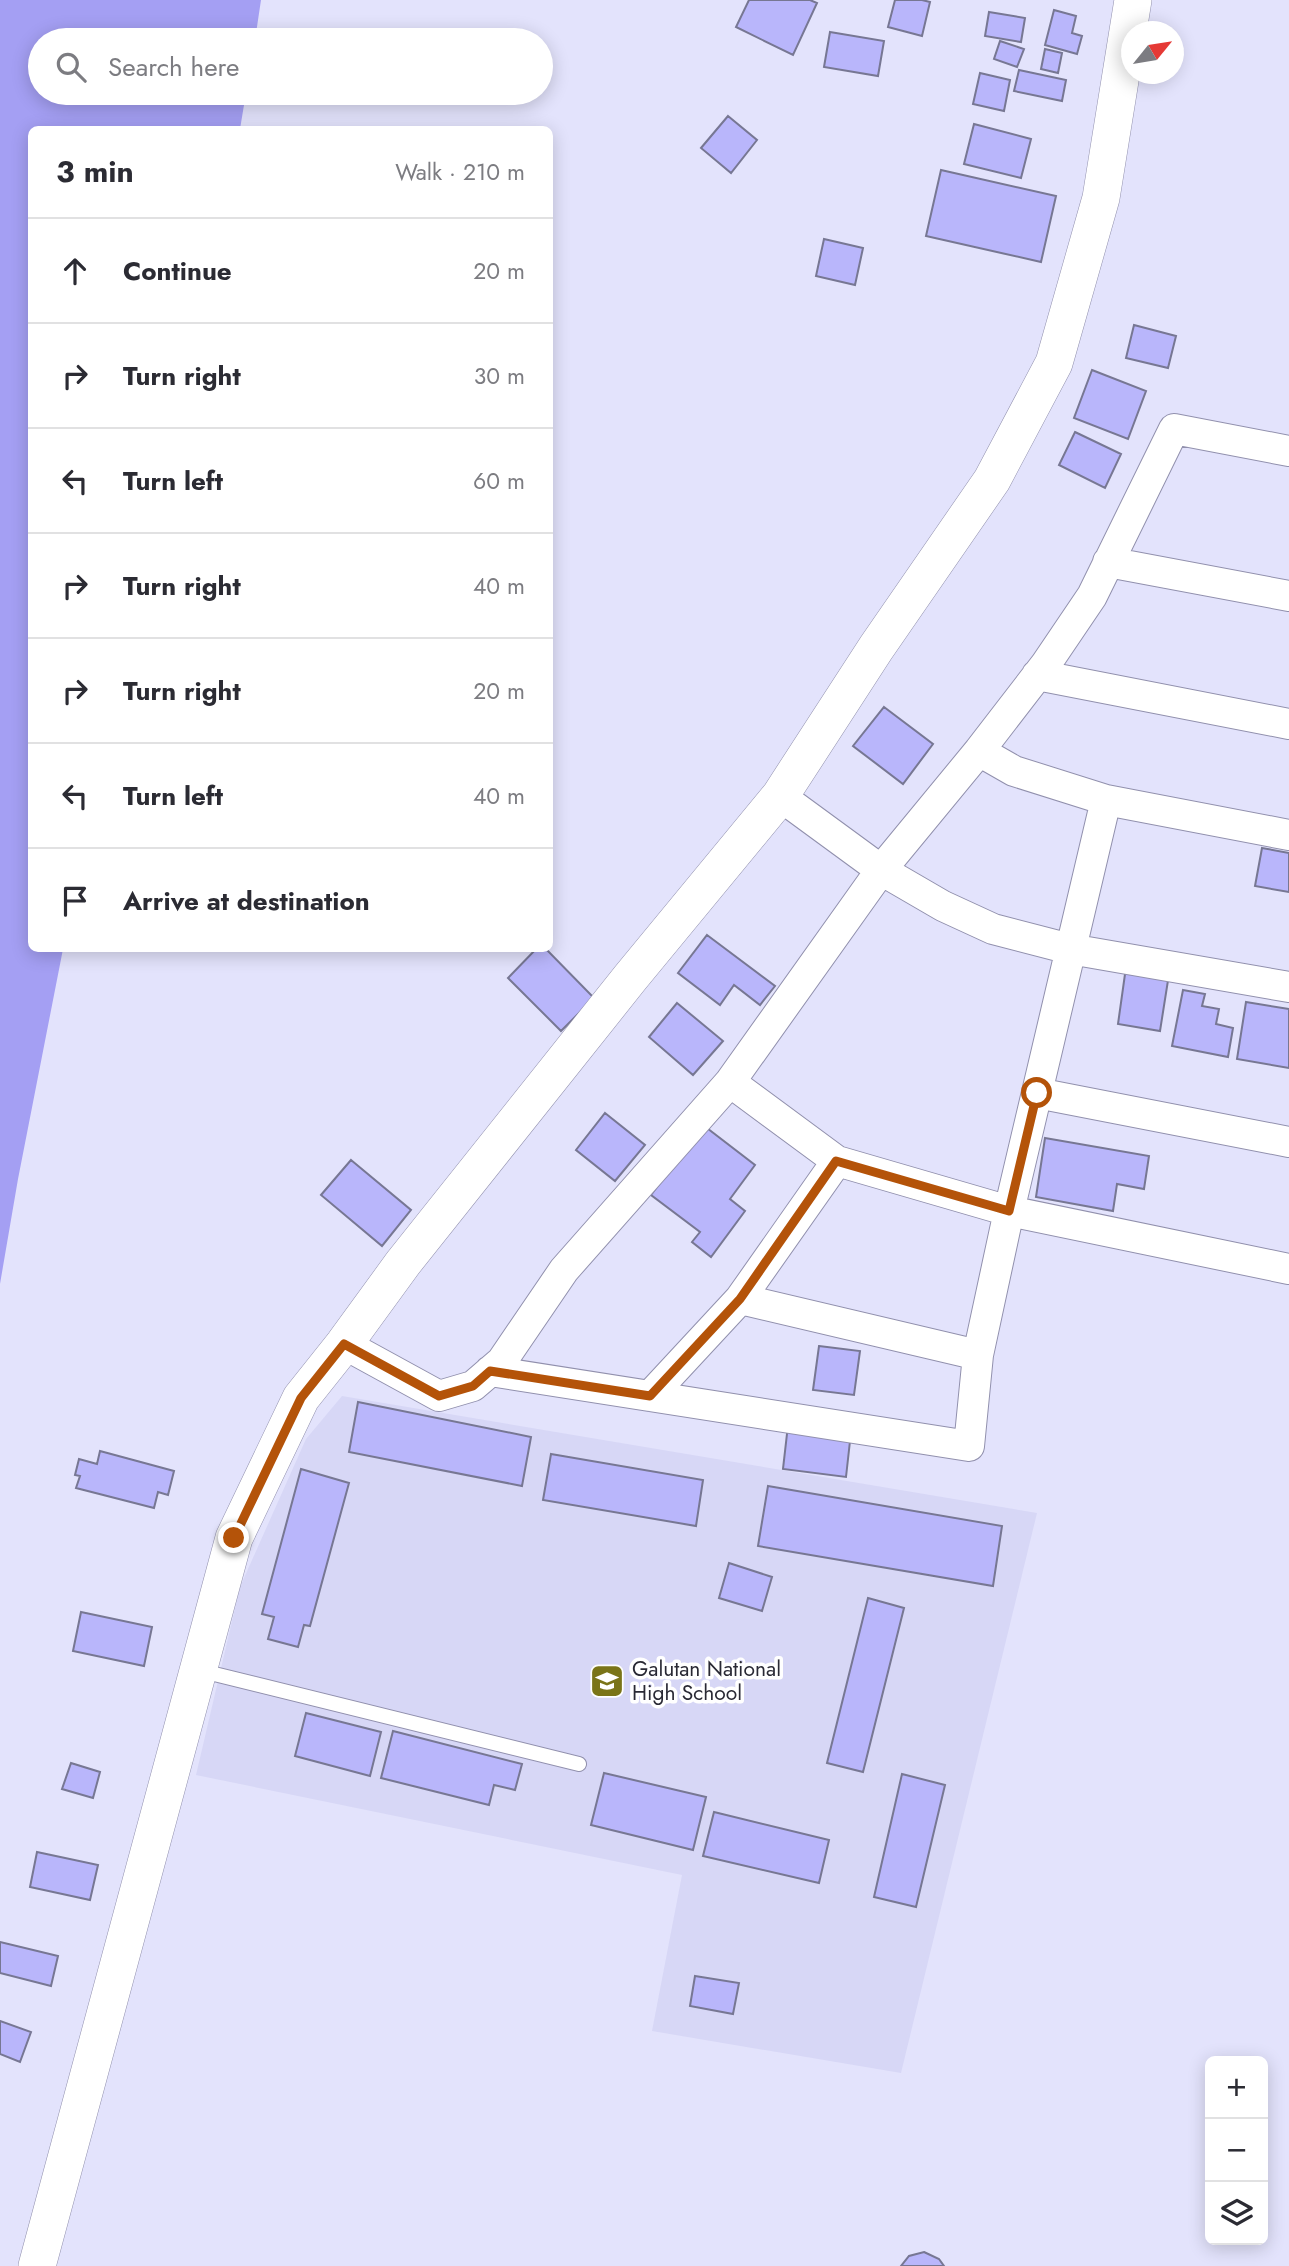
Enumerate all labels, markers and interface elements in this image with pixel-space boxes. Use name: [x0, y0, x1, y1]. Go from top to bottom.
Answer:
north arrow: [1121, 21, 1184, 84]
search box: [28, 28, 553, 105]
icon: search: [52, 48, 90, 86]
text: Search here: [108, 48, 240, 86]
text: 3 min: [56, 150, 134, 193]
text: Walk · 210 m: [395, 155, 525, 189]
icon: ahead: [56, 252, 94, 290]
text: Continue: [123, 252, 232, 290]
text: 20 m: [473, 254, 525, 288]
icon: right: [56, 357, 94, 395]
text: Turn right: [123, 357, 241, 395]
text: 30 m: [474, 359, 525, 393]
icon: left: [56, 462, 94, 500]
text: Turn left: [123, 462, 223, 500]
text: 60 m: [473, 464, 525, 498]
icon: right: [56, 567, 94, 605]
text: Turn right: [123, 567, 241, 605]
text: 40 m: [473, 569, 525, 603]
icon: right: [56, 672, 94, 710]
text: Turn right: [123, 672, 241, 710]
text: 20 m: [473, 674, 525, 708]
icon: left: [56, 777, 94, 815]
text: Turn left: [123, 777, 223, 815]
text: 40 m: [473, 779, 525, 813]
icon: arrive: [56, 882, 94, 920]
text: Arrive at destination: [123, 882, 370, 920]
route start: [1021, 1077, 1052, 1108]
route end: [218, 1522, 249, 1553]
place label: Galutan National High School: [632, 1654, 781, 1708]
school or university icon: Galutan National High School: [588, 1662, 626, 1700]
map controls: [1205, 2056, 1268, 2245]
button: +: [1205, 2056, 1268, 2119]
button: −: [1205, 2119, 1268, 2182]
button: layers: [1205, 2182, 1268, 2245]

